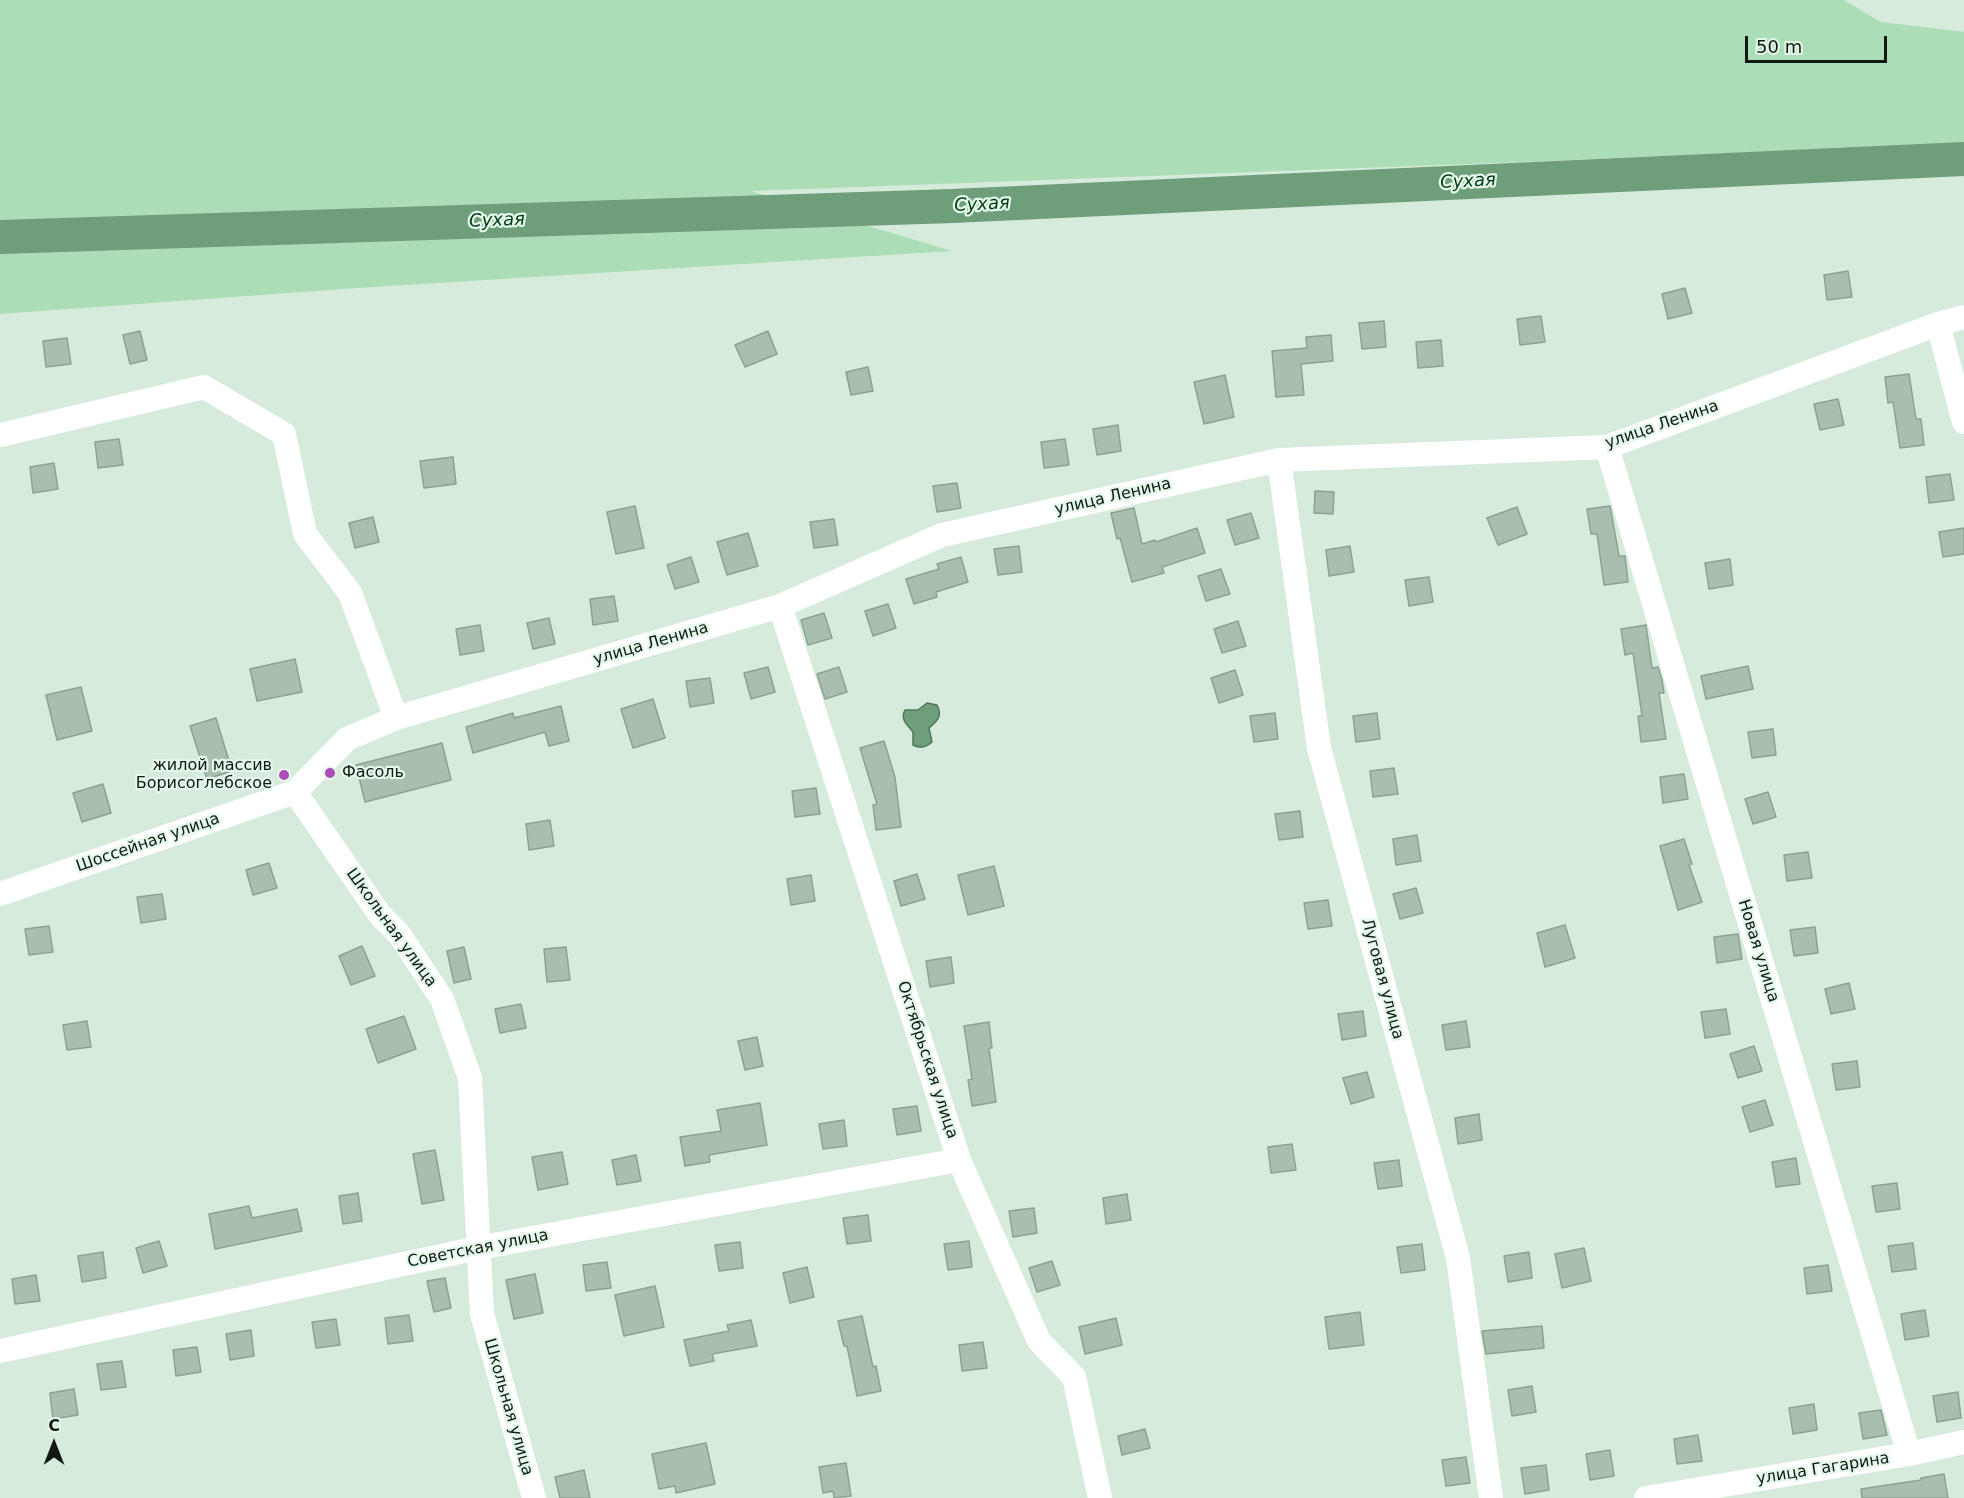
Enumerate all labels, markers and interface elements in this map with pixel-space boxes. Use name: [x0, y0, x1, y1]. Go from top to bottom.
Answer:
scale bar: [1748, 24, 1890, 62]
text: 50 m: [1756, 36, 1802, 57]
water label: Сухая: [1440, 170, 1496, 194]
water label: Сухая: [954, 193, 1010, 217]
water label: Сухая: [469, 209, 525, 233]
street label: улица Ленина: [1603, 397, 1721, 453]
street label: улица Ленина: [1053, 474, 1173, 520]
street label: улица Ленина: [591, 618, 711, 670]
place label: жилой массив Борисоглебское: [136, 756, 272, 794]
place label: Фасоль: [342, 763, 404, 783]
marker: Фасоль: [323, 766, 337, 780]
marker: жилой массив Борисоглебское: [277, 768, 291, 782]
street label: Шоссейная улица: [74, 809, 222, 877]
street label: Школьная улица: [342, 865, 440, 991]
street label: Новая улица: [1733, 897, 1783, 1005]
street label: Луговая улица: [1357, 916, 1407, 1042]
street label: Октябрьская улица: [892, 979, 962, 1141]
street label: Советская улица: [406, 1226, 550, 1272]
street label: Школьная улица: [479, 1336, 537, 1478]
north arrow: [24, 1414, 84, 1474]
text: С: [48, 1416, 60, 1435]
street label: улица Гагарина: [1755, 1449, 1891, 1489]

